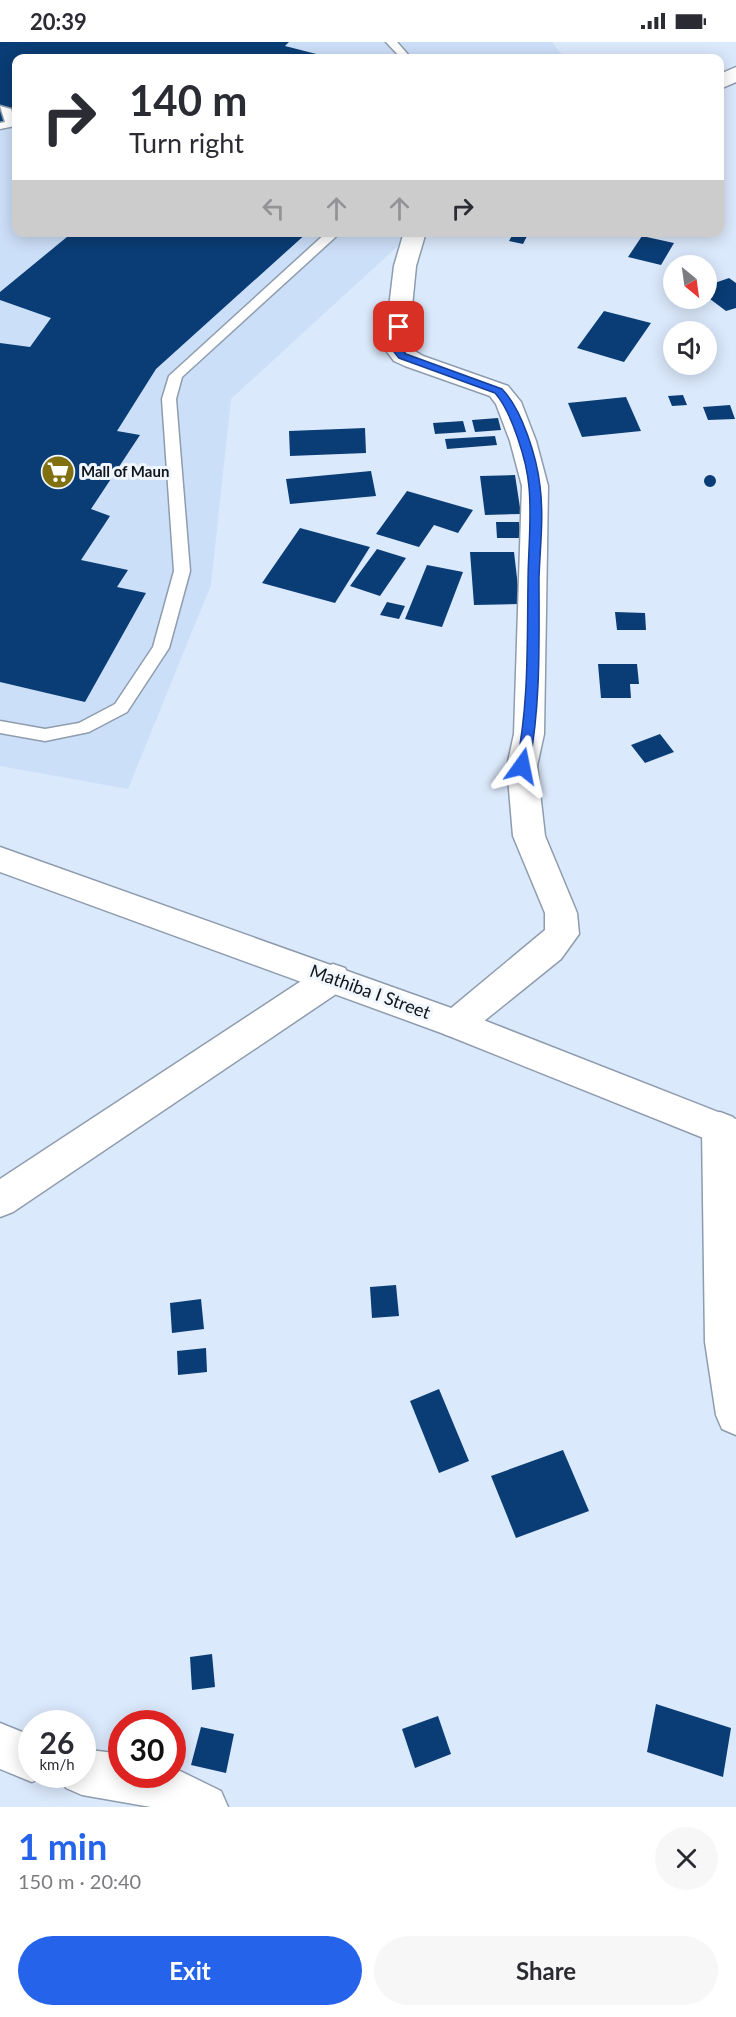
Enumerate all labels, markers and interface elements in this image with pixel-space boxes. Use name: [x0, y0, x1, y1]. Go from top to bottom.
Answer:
text: 20:39: [30, 8, 87, 35]
text: 140 m: [129, 75, 247, 125]
icon: right: [30, 78, 108, 156]
text: Turn right: [129, 126, 244, 159]
icon: left: [257, 192, 290, 225]
icon: ahead: [320, 192, 353, 225]
icon: ahead: [383, 192, 416, 225]
icon: right: [446, 192, 479, 225]
north arrow: [663, 255, 717, 309]
map controls: [663, 255, 717, 375]
pin: [373, 301, 424, 352]
icon: arrive: [382, 310, 415, 343]
button: sound: [663, 321, 717, 375]
supermarket icon: Mall of Maun: [40, 454, 76, 490]
place label: Mall of Maun: [81, 462, 169, 480]
position arrow: [490, 734, 554, 798]
street label: Mathiba I Street: [307, 959, 434, 1023]
speed limit sign: 30: [108, 1710, 186, 1788]
text: 26: [40, 1724, 74, 1760]
text: km/h: [39, 1755, 75, 1773]
text: 1 min: [18, 1824, 107, 1868]
button: close: [655, 1827, 718, 1890]
text: 150 m · 20:40: [18, 1869, 141, 1893]
button: Exit: [18, 1936, 362, 2005]
button: Share: [374, 1936, 718, 2005]

